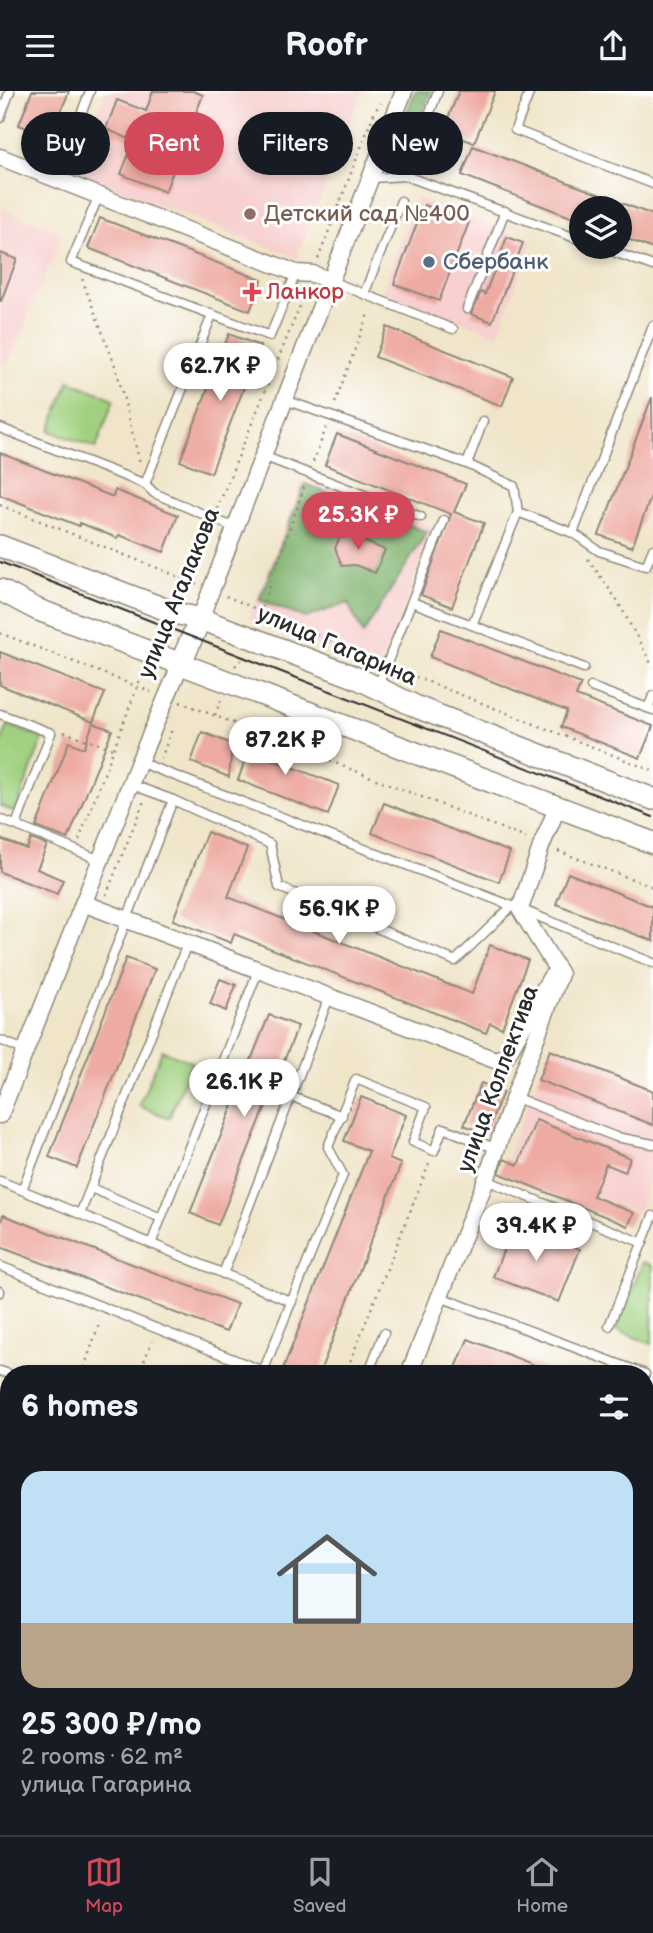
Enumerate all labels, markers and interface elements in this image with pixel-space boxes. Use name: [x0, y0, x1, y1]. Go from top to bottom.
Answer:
text: Roofr: [285, 26, 368, 65]
icon: menu: [21, 27, 59, 65]
icon: share: [594, 27, 632, 65]
chip: Buy: [21, 112, 110, 175]
chip: Rent: [124, 112, 224, 175]
chip: Filters: [238, 112, 353, 175]
chip: New: [367, 112, 463, 175]
map controls: [569, 196, 632, 259]
button: layers: [569, 196, 632, 259]
place label: Детский сад №400: [264, 200, 470, 228]
marker: Детский сад №400: [242, 206, 258, 222]
place label: Сбербанк: [443, 248, 549, 276]
marker: Сбербанк: [421, 254, 437, 270]
place label: Ланкор: [265, 278, 344, 306]
marker: Ланкор: [244, 284, 260, 300]
pin: 62.7K ₽: [155, 343, 285, 403]
text: 62.7K ₽: [180, 352, 260, 380]
pin: 25.3K ₽: [293, 493, 423, 552]
text: 25.3K ₽: [318, 501, 398, 529]
street label: улица Агалакова: [132, 503, 226, 683]
street label: улица Гагарина: [253, 600, 421, 692]
pin: 87.2K ₽: [220, 717, 350, 777]
text: 87.2K ₽: [245, 726, 325, 754]
pin: 56.9K ₽: [274, 887, 404, 946]
text: 56.9K ₽: [299, 895, 379, 923]
street label: улица Коллектива: [451, 981, 545, 1176]
pin: 26.1K ₽: [179, 1059, 309, 1119]
text: 26.1K ₽: [205, 1068, 283, 1096]
pin: 39.4K ₽: [471, 1203, 601, 1263]
text: 39.4K ₽: [496, 1212, 576, 1240]
icon: filters: [595, 1388, 633, 1426]
text: 6 homes: [21, 1389, 138, 1425]
icon: home: [264, 1516, 390, 1642]
text: 25 300 ₽/mo: [21, 1707, 202, 1743]
text: 2 rooms · 62 m²: [21, 1743, 183, 1771]
text: улица Гагарина: [21, 1771, 192, 1799]
tab: Map: [85, 1853, 123, 1918]
tab: Saved: [293, 1853, 346, 1918]
tab: Home: [516, 1853, 568, 1918]

